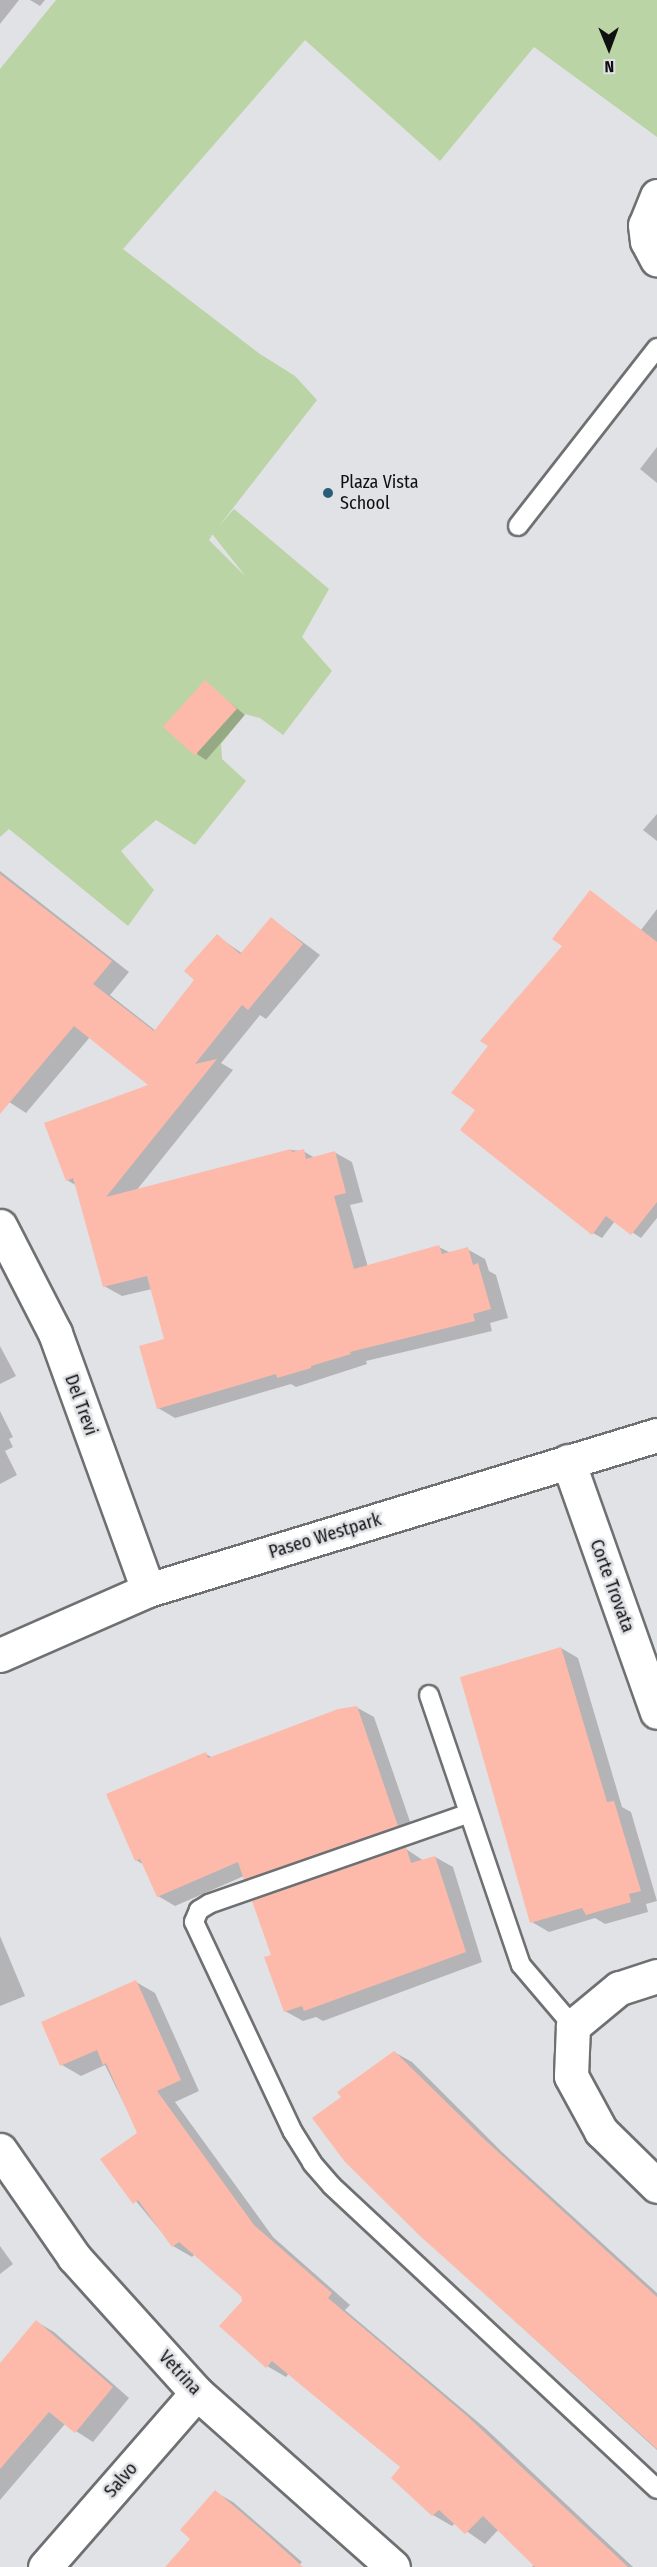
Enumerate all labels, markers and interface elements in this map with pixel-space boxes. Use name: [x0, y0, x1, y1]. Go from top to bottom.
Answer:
north arrow: [579, 18, 639, 78]
text: N: [604, 57, 614, 76]
place label: Plaza Vista School: [340, 472, 419, 514]
marker: Plaza Vista School: [321, 486, 335, 500]
street label: Del Trevi: [60, 1372, 102, 1438]
street label: Paseo Westpark: [266, 1509, 384, 1563]
street label: Corte Trovata: [585, 1537, 639, 1635]
street label: Vetrina: [154, 2346, 206, 2400]
street label: Salvo: [100, 2458, 142, 2502]

